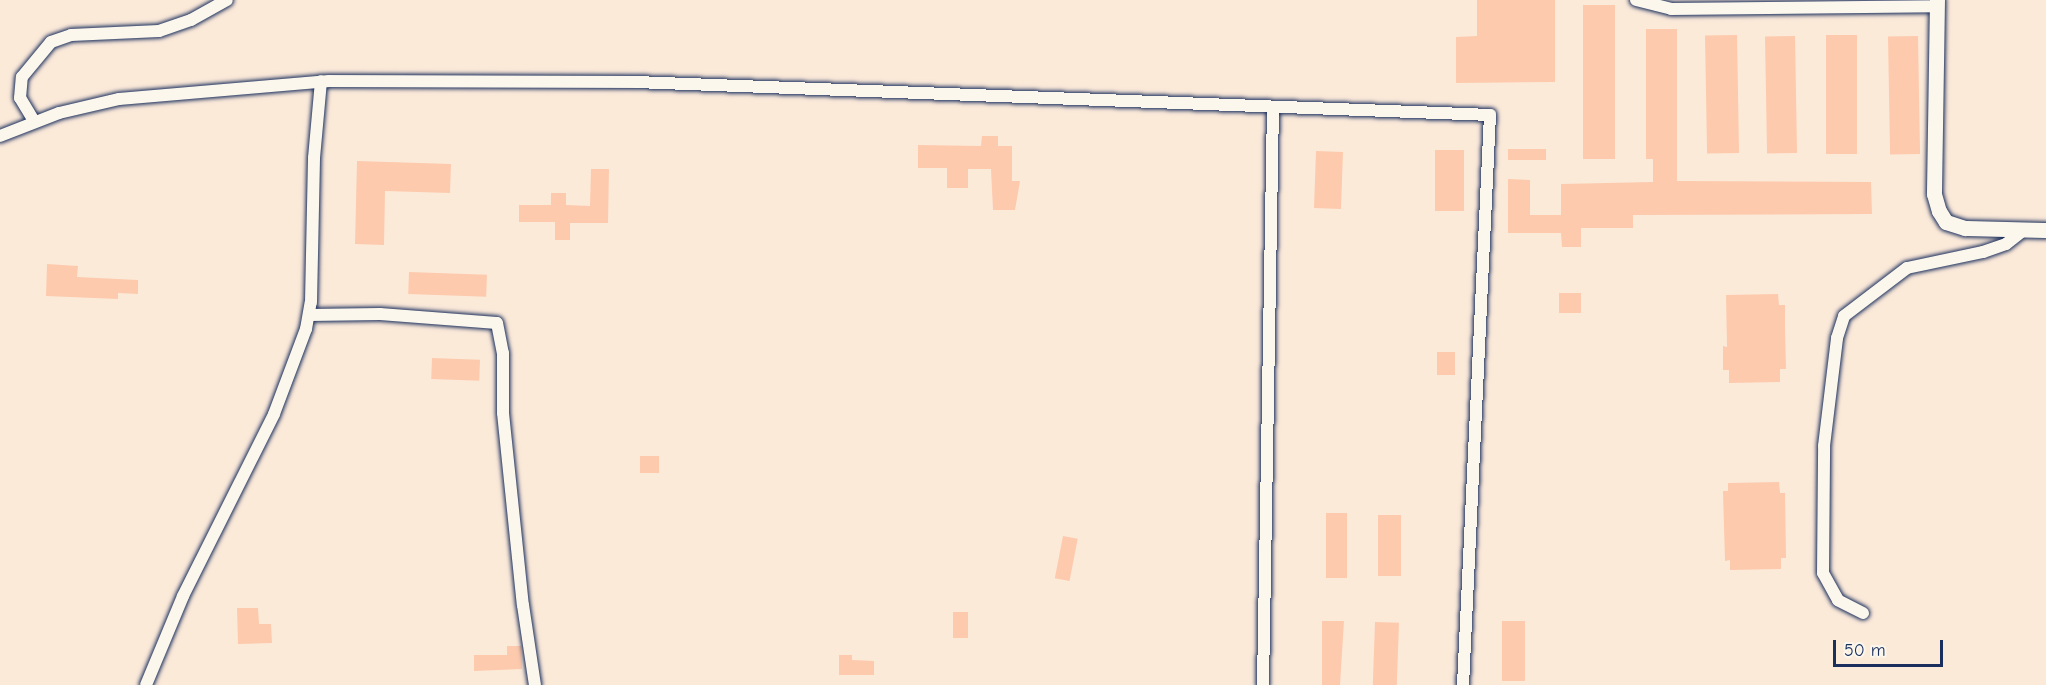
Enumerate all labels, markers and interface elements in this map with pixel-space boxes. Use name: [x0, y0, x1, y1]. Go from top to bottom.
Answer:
scale bar: [1836, 628, 1946, 666]
text: 50 m: [1844, 640, 1886, 661]

